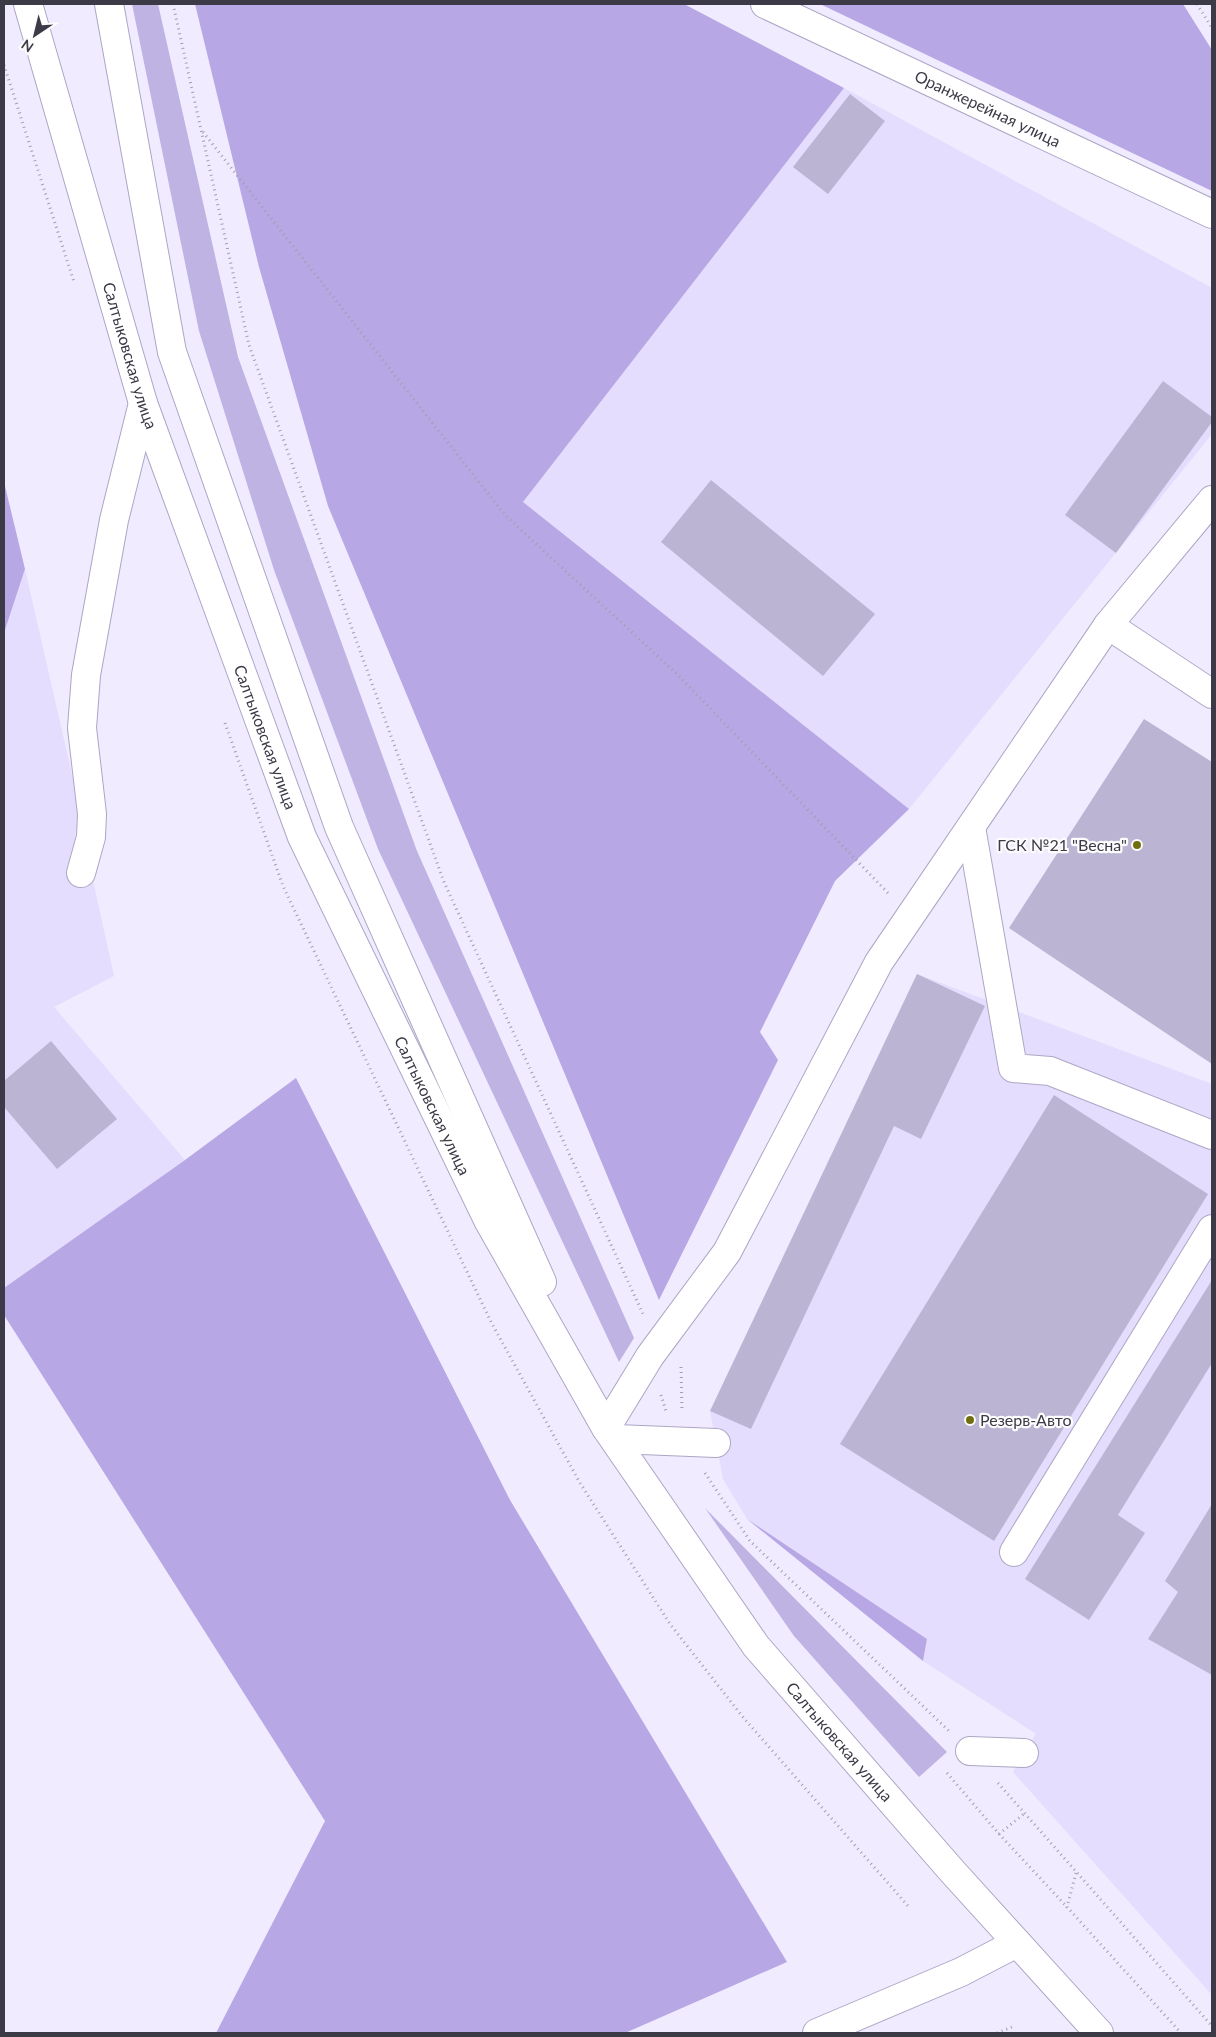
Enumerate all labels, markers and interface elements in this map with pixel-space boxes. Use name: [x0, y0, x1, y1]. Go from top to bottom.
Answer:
north arrow: [10, 10, 60, 60]
text: N: [18, 36, 37, 56]
street label: Оранжерейная улица: [912, 66, 1064, 150]
street label: Салтыковская улица: [100, 280, 162, 431]
street label: Салтыковская улица: [231, 662, 301, 812]
place label: ГСК №21 "Весна": [997, 835, 1127, 854]
marker: ГСК №21 "Весна": [1131, 839, 1143, 851]
street label: Салтыковская улица: [391, 1033, 475, 1178]
place label: Резерв-Авто: [980, 1410, 1072, 1429]
marker: Резерв-Авто: [964, 1414, 976, 1426]
street label: Салтыковская улица: [783, 1678, 897, 1805]

